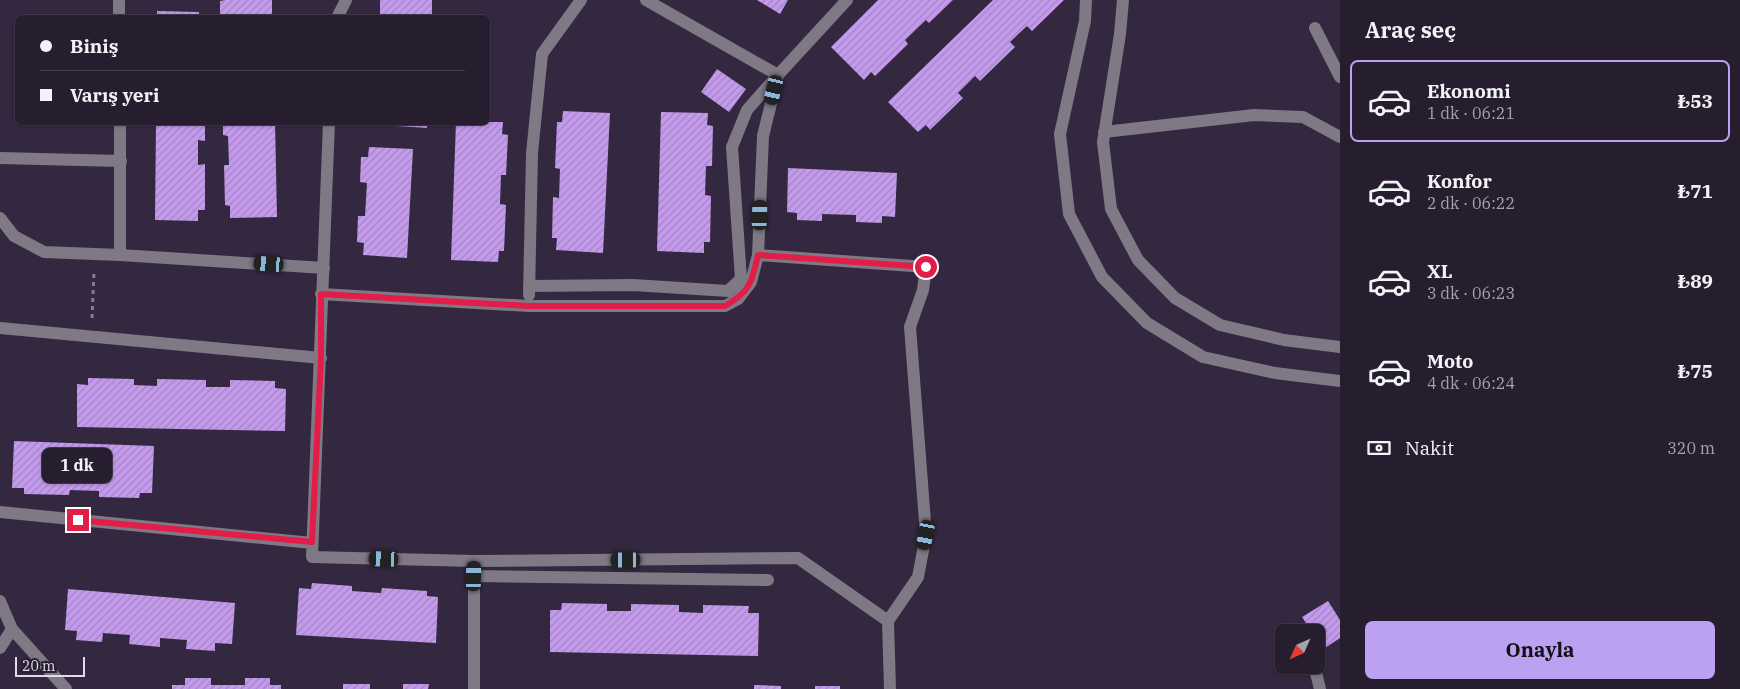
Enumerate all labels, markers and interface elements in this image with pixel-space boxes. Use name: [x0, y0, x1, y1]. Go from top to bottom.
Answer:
text: Araç seç: [1365, 15, 1456, 44]
text: Biniş: [70, 34, 118, 58]
car: [763, 74, 784, 106]
icon: car: [1367, 79, 1412, 124]
text: Ekonomi: [1427, 79, 1511, 103]
text: Varış yeri: [70, 83, 159, 107]
text: ₺53: [1678, 89, 1713, 113]
text: 1 dk · 06:21: [1427, 103, 1515, 123]
icon: car: [1367, 169, 1412, 214]
text: Konfor: [1427, 169, 1492, 193]
text: ₺71: [1678, 179, 1713, 203]
text: 2 dk · 06:22: [1427, 193, 1515, 213]
car: [751, 200, 768, 230]
car: [253, 255, 284, 273]
route start: [915, 256, 937, 278]
icon: car: [1367, 259, 1412, 304]
text: XL: [1427, 259, 1453, 283]
text: ₺89: [1678, 269, 1713, 293]
text: 3 dk · 06:23: [1427, 283, 1515, 303]
icon: car: [1367, 349, 1412, 394]
text: Moto: [1427, 349, 1473, 373]
text: ₺75: [1678, 359, 1713, 383]
text: 4 dk · 06:24: [1427, 373, 1515, 393]
icon: cash: [1365, 434, 1393, 462]
text: Nakit: [1405, 436, 1454, 460]
text: 320 m: [1667, 438, 1715, 458]
callout: 1 dk: [43, 448, 113, 482]
text: 1 dk: [60, 455, 94, 475]
route end: [67, 509, 89, 531]
car: [915, 519, 936, 551]
car: [368, 551, 399, 567]
car: [611, 553, 641, 568]
car: [466, 561, 481, 591]
button: Onayla: [1365, 621, 1715, 679]
north arrow: [1275, 624, 1325, 674]
map controls: [1275, 624, 1325, 674]
scale bar: [15, 654, 85, 677]
text: 20 m: [22, 657, 55, 675]

